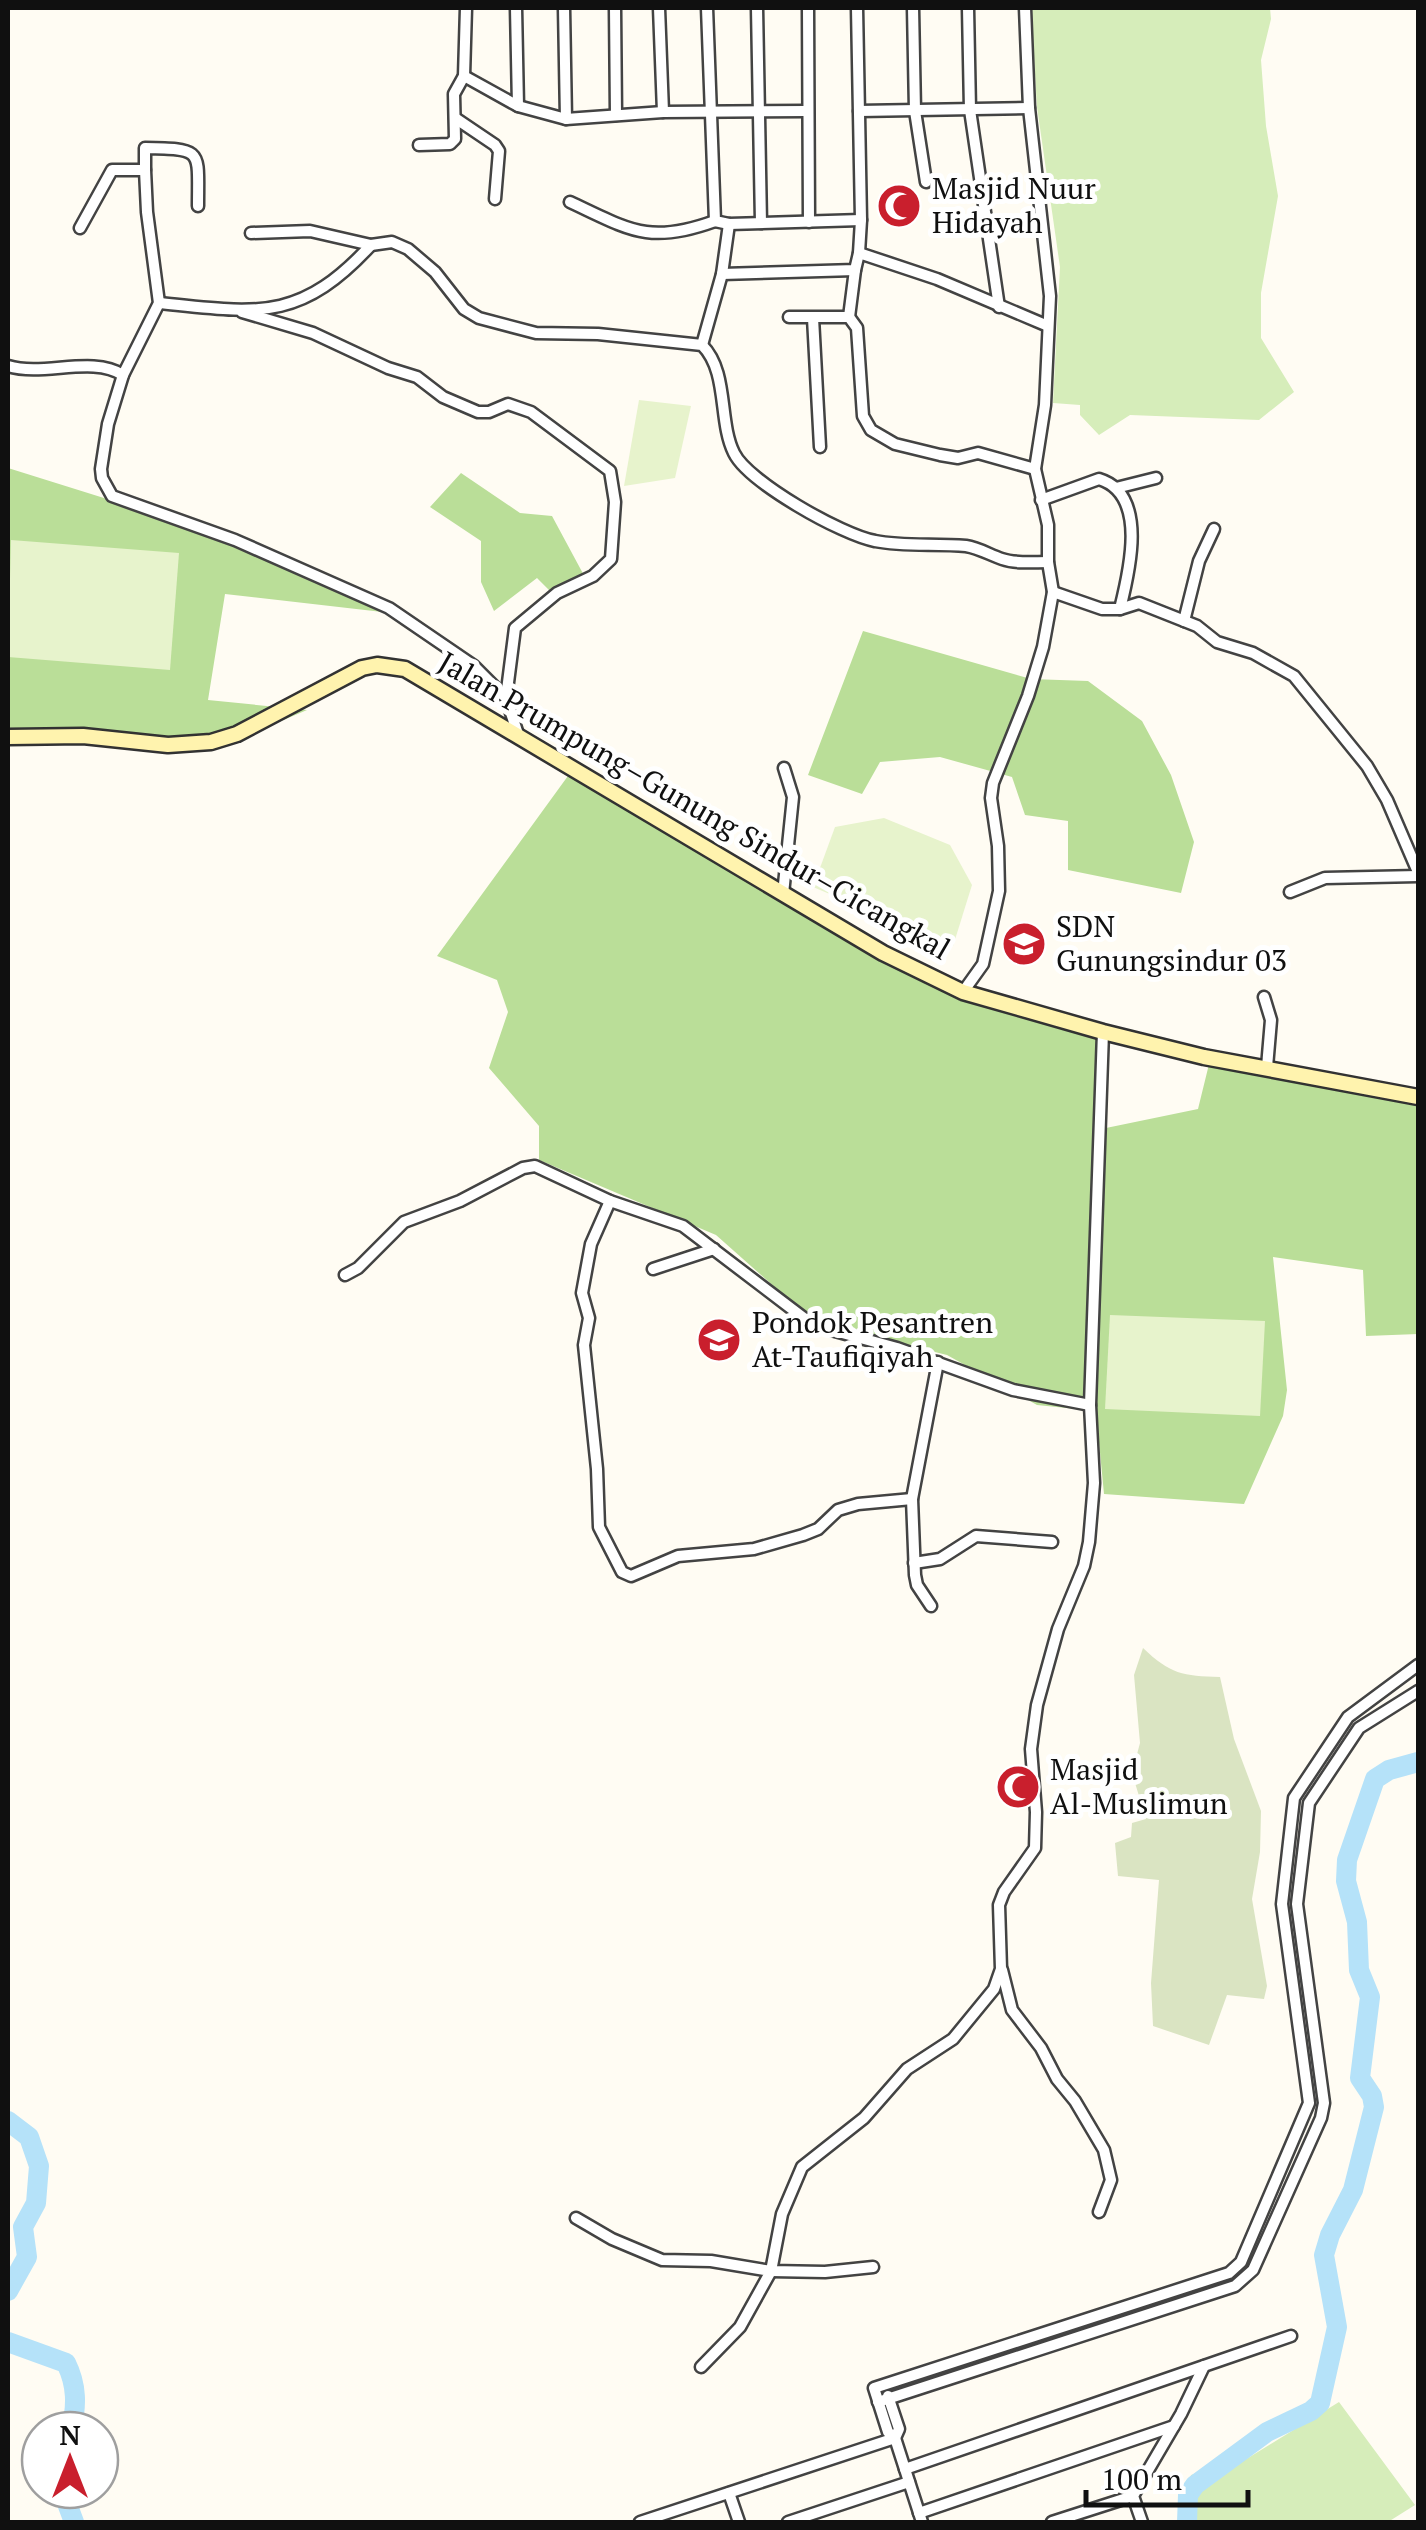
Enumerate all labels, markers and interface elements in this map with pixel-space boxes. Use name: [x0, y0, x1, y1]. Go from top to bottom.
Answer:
place label: Masjid Nuur Hidayah: [932, 168, 1096, 242]
mosque icon: Masjid Nuur Hidayah: [876, 183, 922, 229]
street label: Jalan Prumpung–Gunung Sindur–Cicangkal: [432, 642, 957, 969]
place label: SDN Gunungsindur 03: [1056, 906, 1287, 980]
school or university icon: SDN Gunungsindur 03: [1001, 921, 1047, 967]
place label: Pondok Pesantren At-Taufiqiyah: [752, 1302, 993, 1376]
school or university icon: Pondok Pesantren At-Taufiqiyah: [696, 1317, 742, 1363]
place label: Masjid Al-Muslimun: [1050, 1749, 1228, 1823]
mosque icon: Masjid Al-Muslimun: [995, 1764, 1041, 1810]
north arrow: [20, 2410, 120, 2510]
text: N: [59, 2416, 81, 2453]
scale bar: [1086, 2445, 1248, 2507]
text: 100 m: [1101, 2459, 1182, 2499]

